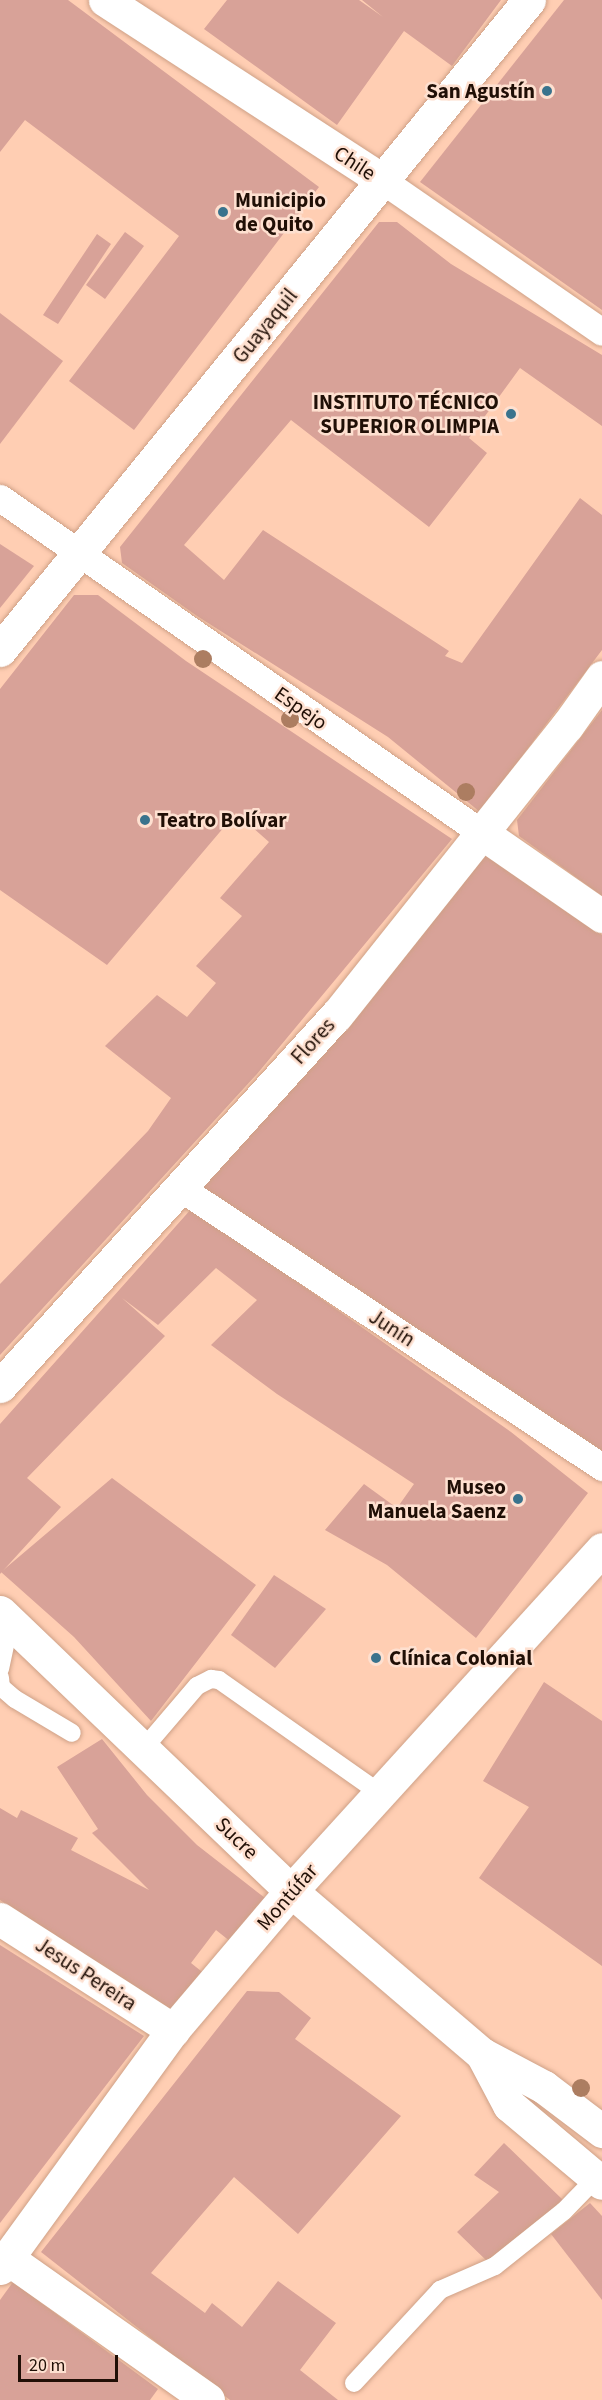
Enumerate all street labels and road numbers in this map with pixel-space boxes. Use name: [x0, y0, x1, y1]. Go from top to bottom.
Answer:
street label: Chile: [330, 140, 380, 186]
street label: Guayaquil: [227, 284, 303, 368]
street label: Espejo: [270, 681, 332, 735]
street label: Flores: [286, 1013, 340, 1069]
street label: Junín: [364, 1304, 420, 1352]
street label: Sucre: [210, 1812, 264, 1864]
street label: Montúfar: [251, 1858, 323, 1936]
street label: Jesus Pereira: [31, 1932, 141, 2016]

